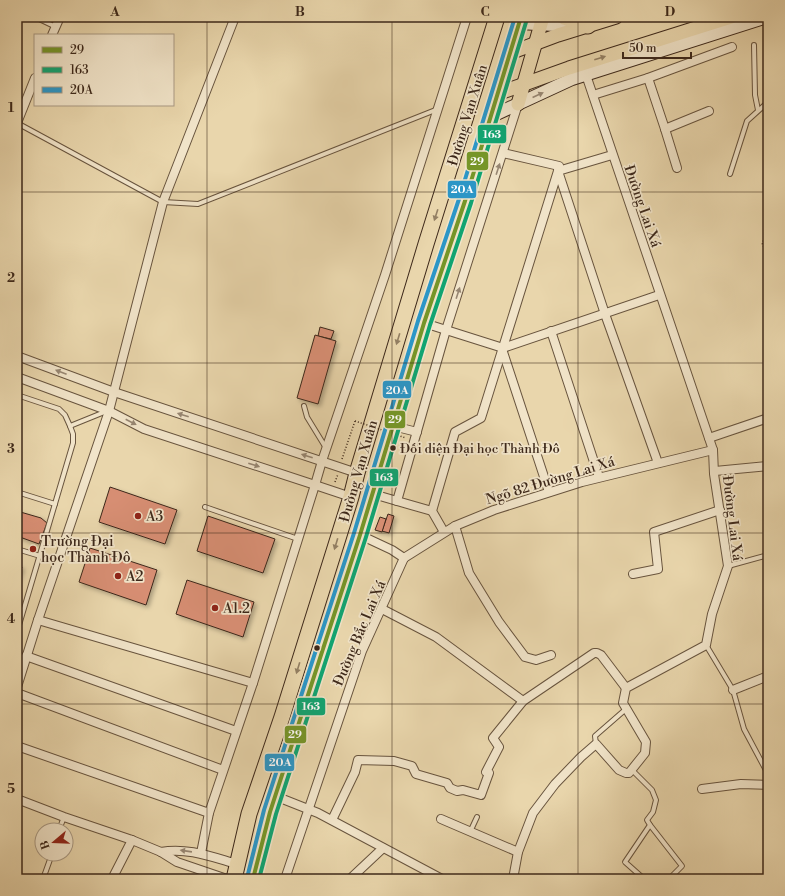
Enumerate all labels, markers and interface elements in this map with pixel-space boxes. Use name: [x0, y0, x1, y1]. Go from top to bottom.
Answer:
text: A: [109, 4, 120, 20]
text: B: [295, 4, 305, 20]
text: C: [480, 4, 490, 20]
text: D: [665, 4, 675, 20]
legend: [34, 34, 174, 106]
scale bar: [623, 34, 691, 60]
text: 50 m: [629, 41, 657, 56]
text: 29: [70, 43, 84, 58]
one-way arrow: [595, 55, 607, 61]
street label: Đường Vạn Xuân: [444, 62, 492, 168]
text: 163: [70, 63, 89, 78]
text: 20A: [70, 83, 94, 98]
one-way arrow: [533, 92, 544, 98]
text: 1: [8, 100, 15, 116]
line badge: 163: [477, 124, 507, 144]
text: 163: [483, 128, 502, 142]
line badge: 29: [466, 151, 489, 171]
text: 29: [470, 155, 484, 169]
one-way arrow: [495, 163, 501, 175]
street label: Đường Lai Xá: [620, 163, 665, 251]
line badge: 20A: [447, 180, 477, 199]
text: 20A: [451, 183, 474, 197]
one-way arrow: [433, 209, 439, 221]
text: 2: [7, 270, 15, 286]
one-way arrow: [455, 287, 461, 299]
one-way arrow: [395, 333, 401, 345]
one-way arrow: [54, 369, 66, 375]
line badge: 20A: [382, 380, 412, 399]
text: 20A: [386, 384, 409, 398]
line badge: 29: [384, 410, 406, 429]
one-way arrow: [177, 412, 189, 418]
text: 29: [388, 413, 402, 427]
street label: Đường Vạn Xuân: [336, 418, 382, 524]
one-way arrow: [125, 419, 137, 426]
text: 3: [7, 441, 15, 457]
place label: Đối diện Đại học Thành Đô: [400, 441, 560, 457]
marker: Đối diện Đại học Thành Đô: [388, 443, 398, 453]
one-way arrow: [301, 453, 313, 459]
street label: Ngõ 82 Đường Lai Xá: [484, 453, 618, 509]
one-way arrow: [248, 462, 260, 468]
line badge: 163: [369, 468, 399, 487]
text: 163: [375, 471, 394, 485]
street label: Đường Lai Xá: [718, 474, 746, 563]
place label: A3: [145, 508, 164, 526]
marker: A3: [133, 511, 143, 521]
place label: Trường Đại học Thành Đô: [41, 533, 131, 567]
one-way arrow: [333, 538, 339, 550]
marker: Trường Đại học Thành Đô: [28, 544, 38, 554]
place label: A2: [125, 568, 144, 586]
marker: A2: [113, 571, 123, 581]
street label: Đường Bắc Lai Xá: [330, 577, 391, 689]
place label: A1.2: [222, 600, 250, 618]
marker: A1.2: [210, 603, 220, 613]
text: 4: [7, 611, 16, 627]
unlabelled marker: [312, 643, 322, 653]
one-way arrow: [295, 662, 301, 674]
line badge: 163: [296, 697, 326, 716]
text: 163: [302, 700, 321, 714]
line badge: 29: [284, 725, 307, 744]
text: 29: [288, 728, 302, 742]
line badge: 20A: [264, 753, 295, 772]
text: 20A: [269, 756, 292, 770]
text: 5: [7, 781, 15, 797]
north arrow: [34, 822, 74, 862]
text: B: [38, 839, 53, 851]
one-way arrow: [180, 848, 192, 854]

